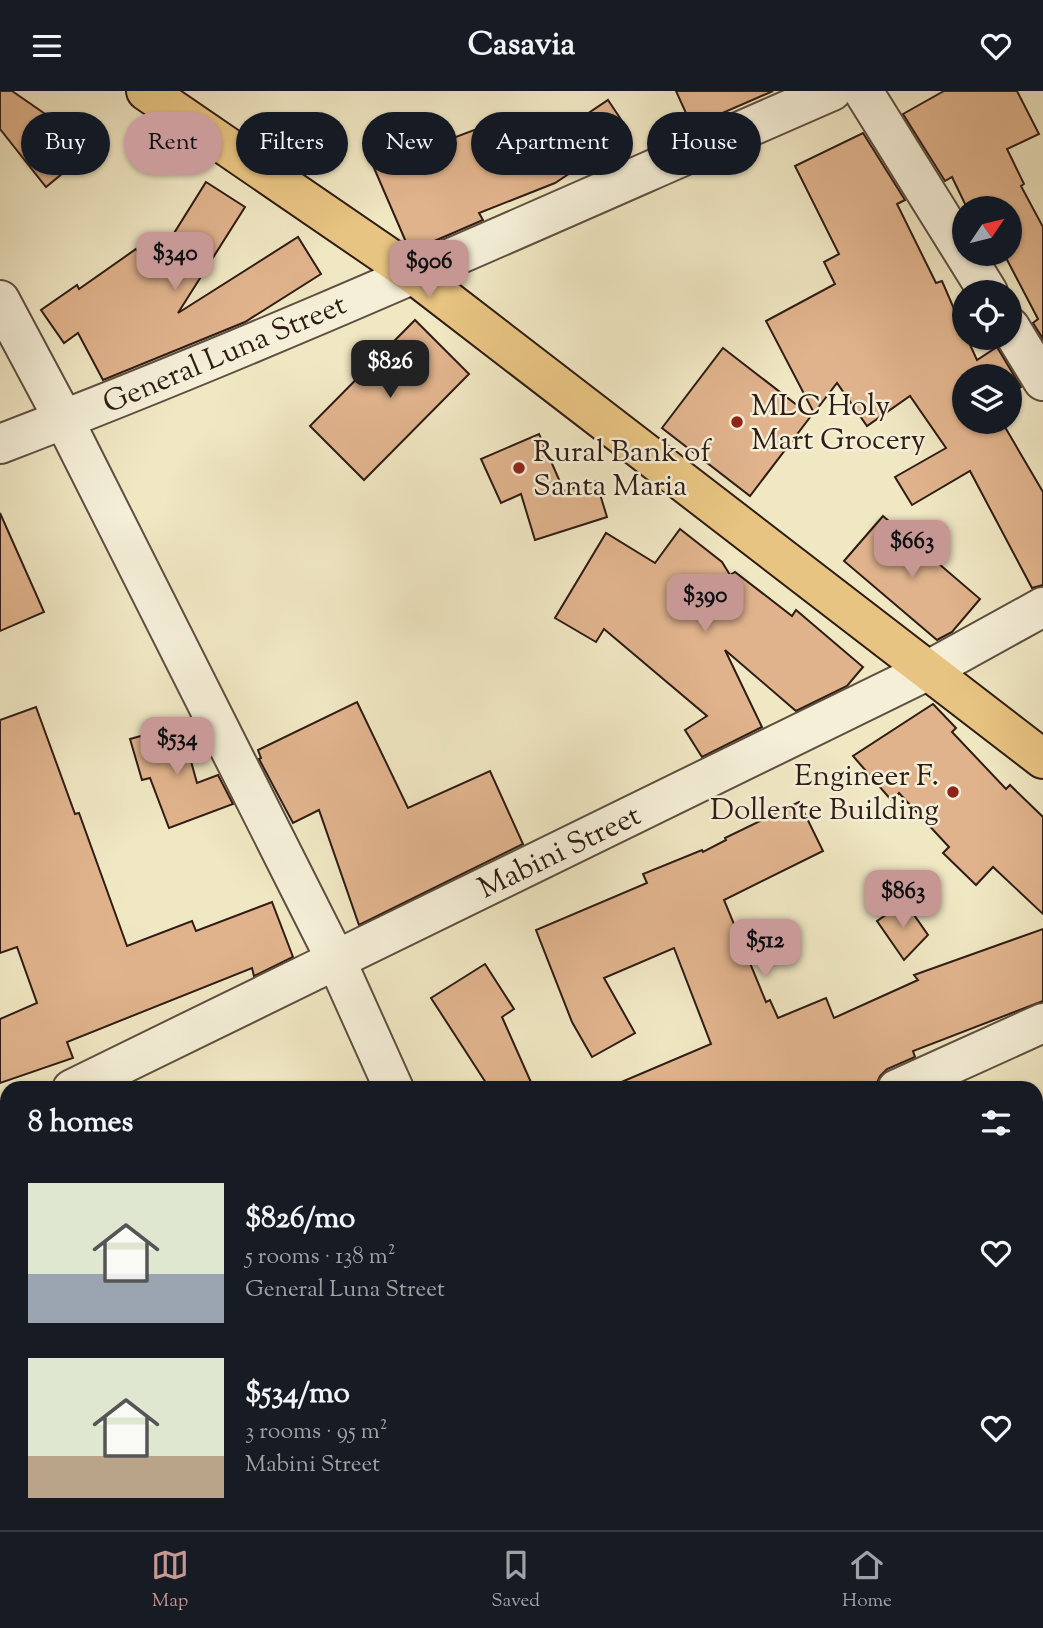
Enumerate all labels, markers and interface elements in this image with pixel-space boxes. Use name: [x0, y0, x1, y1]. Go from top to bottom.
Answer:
text: Casavia: [468, 23, 575, 69]
icon: menu: [28, 27, 66, 65]
icon: heart: [977, 27, 1015, 65]
chip: Buy: [21, 112, 110, 175]
chip: Rent: [124, 112, 222, 175]
chip: Filters: [236, 112, 348, 175]
chip: New: [362, 112, 457, 175]
chip: Apartment: [471, 112, 633, 175]
chip: House: [647, 112, 761, 175]
north arrow: [952, 196, 1022, 266]
map controls: [952, 196, 1022, 434]
pin: $340: [134, 233, 216, 292]
text: $340: [152, 238, 198, 271]
pin: $906: [388, 241, 470, 300]
text: $906: [405, 246, 453, 279]
button: locate: [952, 280, 1022, 350]
street label: General Luna Street: [97, 285, 353, 426]
pin: $826: [349, 341, 431, 400]
text: $826: [367, 346, 413, 379]
button: layers: [952, 364, 1022, 434]
place label: MLC Holy Mart Grocery: [751, 386, 926, 463]
marker: MLC Holy Mart Grocery: [729, 414, 745, 430]
place label: Rural Bank of Santa Maria: [533, 432, 712, 509]
marker: Rural Bank of Santa Maria: [511, 460, 527, 476]
pin: $663: [871, 521, 953, 580]
text: $663: [890, 526, 934, 559]
pin: $390: [664, 575, 746, 634]
text: $390: [683, 580, 727, 613]
pin: $534: [136, 717, 218, 777]
text: $534: [156, 723, 198, 756]
place label: Engineer F. Dollente Building: [710, 756, 939, 833]
marker: Engineer F. Dollente Building: [945, 784, 961, 800]
street label: Mabini Street: [472, 795, 649, 911]
pin: $863: [862, 871, 944, 930]
text: $863: [881, 876, 925, 909]
pin: $512: [724, 919, 806, 979]
text: $512: [746, 925, 784, 958]
text: 8 homes: [28, 1102, 133, 1145]
icon: filters: [977, 1104, 1015, 1142]
text: $826/mo: [245, 1198, 355, 1241]
icon: home: [84, 1211, 168, 1295]
icon: heart: [977, 1234, 1015, 1272]
text: 5 rooms · 138 m²: [245, 1241, 396, 1274]
text: General Luna Street: [245, 1274, 445, 1307]
text: $534/mo: [245, 1373, 350, 1416]
icon: home: [84, 1386, 168, 1470]
icon: heart: [977, 1409, 1015, 1447]
text: 3 rooms · 95 m²: [245, 1416, 388, 1449]
text: Mabini Street: [245, 1449, 380, 1482]
tab: Map: [151, 1546, 189, 1615]
tab: Saved: [491, 1546, 540, 1615]
tab: Home: [842, 1546, 892, 1615]

